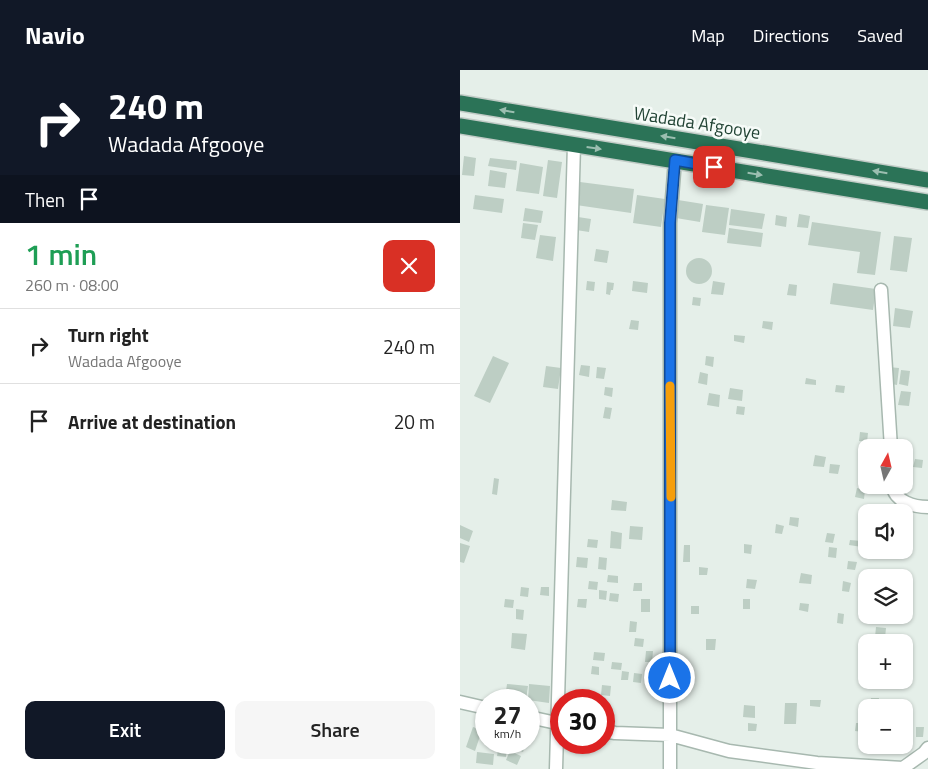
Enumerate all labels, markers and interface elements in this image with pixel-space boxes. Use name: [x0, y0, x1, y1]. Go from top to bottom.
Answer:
text: Navio: [25, 17, 85, 53]
text: Map: [691, 22, 725, 49]
text: Directions: [753, 22, 829, 49]
text: Saved: [857, 22, 903, 49]
text: 240 m: [108, 79, 204, 133]
icon: right: [25, 90, 90, 155]
street label: Wadada Afgooye: [632, 99, 762, 146]
one-way arrow: [499, 107, 515, 115]
text: Wadada Afgooye: [108, 127, 264, 161]
one-way arrow: [659, 133, 675, 141]
one-way arrow: [587, 145, 603, 153]
pin: [693, 146, 735, 188]
icon: arrive: [700, 153, 728, 181]
one-way arrow: [872, 168, 888, 176]
one-way arrow: [747, 170, 763, 178]
text: Then: [25, 185, 65, 214]
icon: arrive: [75, 185, 103, 213]
text: 1 min: [25, 231, 97, 277]
button: close: [383, 240, 435, 292]
text: 260 m · 08:00: [25, 273, 119, 297]
text: Turn right: [68, 320, 149, 349]
icon: right: [25, 332, 53, 360]
text: 240 m: [383, 332, 435, 361]
text: Wadada Afgooye: [68, 349, 182, 373]
icon: arrive: [25, 407, 53, 435]
text: Arrive at destination: [68, 407, 236, 436]
text: 20 m: [394, 407, 435, 436]
north arrow: [858, 439, 912, 494]
map controls: [858, 439, 913, 754]
button: sound: [858, 504, 913, 559]
button: layers: [858, 569, 913, 624]
button: +: [858, 634, 913, 689]
position arrow: [643, 651, 695, 703]
speed limit sign: 30: [550, 689, 615, 754]
text: 27: [493, 696, 522, 734]
button: −: [858, 699, 913, 754]
button: Exit: [25, 701, 225, 759]
button: Share: [235, 701, 435, 759]
text: km/h: [494, 724, 521, 743]

